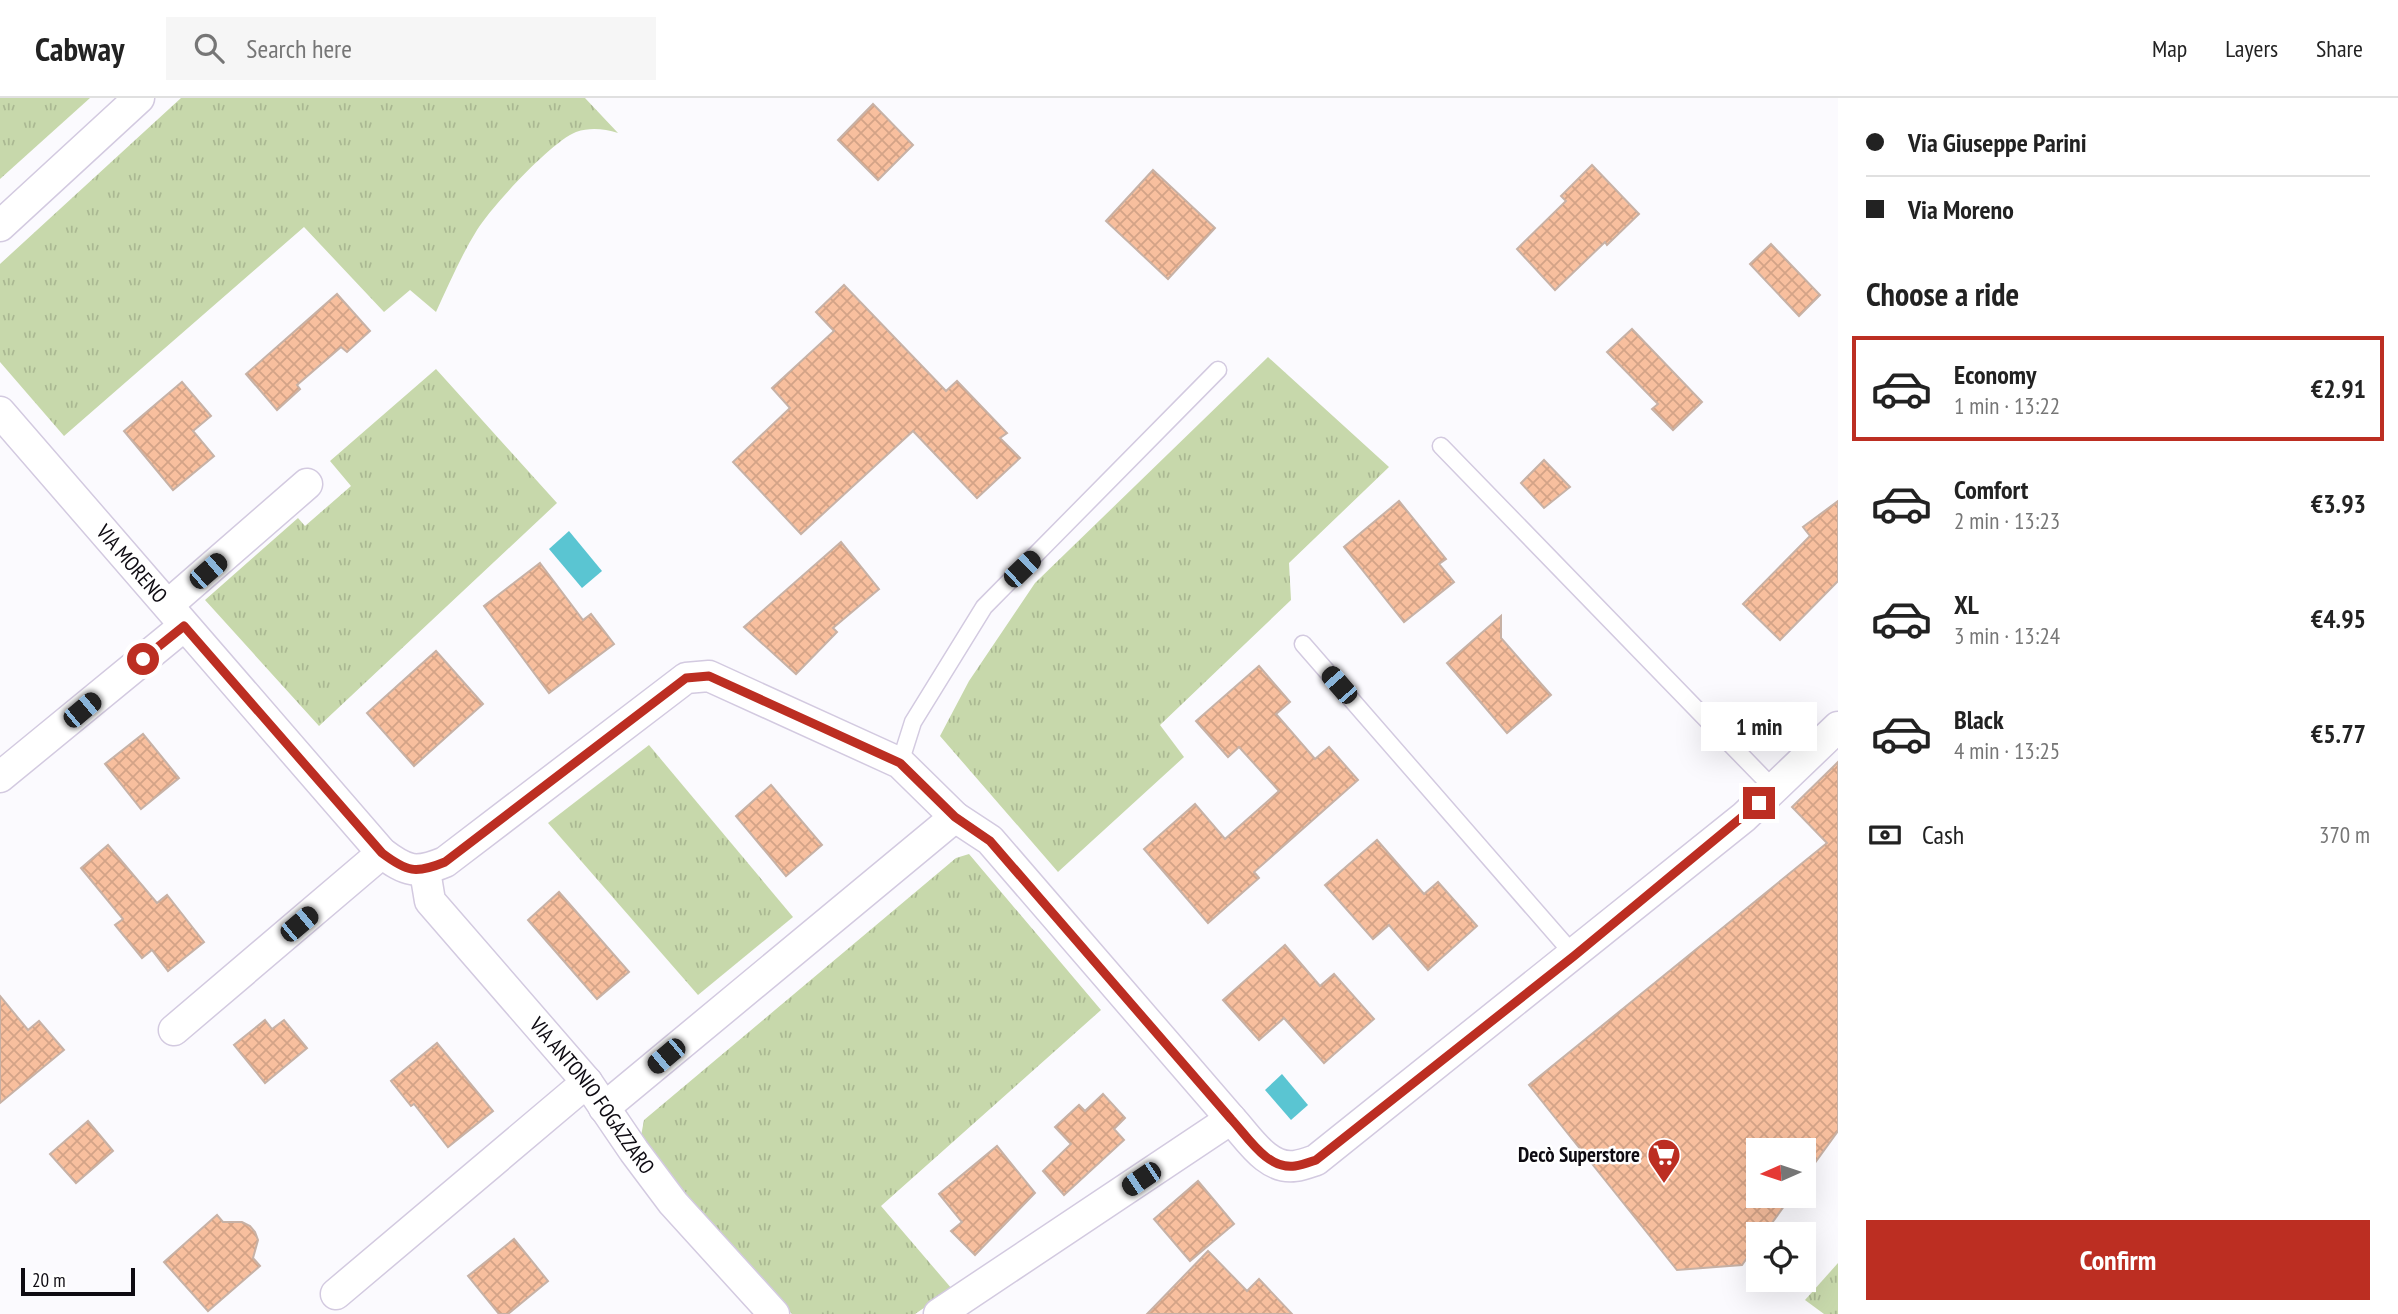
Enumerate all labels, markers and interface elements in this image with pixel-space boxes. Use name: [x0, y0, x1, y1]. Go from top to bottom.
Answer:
search box: [166, 17, 656, 80]
text: Cabway: [35, 27, 124, 70]
icon: search: [190, 29, 228, 67]
text: Search here: [246, 32, 352, 65]
text: Map: [2152, 33, 2187, 64]
text: Layers: [2225, 33, 2278, 64]
text: Share: [2316, 33, 2363, 64]
text: Via Giuseppe Parini: [1908, 126, 2087, 159]
text: Via Moreno: [1908, 193, 2014, 226]
text: Choose a ride: [1866, 273, 2019, 315]
icon: car: [1870, 357, 1933, 420]
text: Economy: [1954, 358, 2036, 391]
text: €2.91: [2311, 372, 2366, 405]
text: 1 min · 13:22: [1954, 391, 2060, 420]
icon: car: [1870, 472, 1933, 535]
text: Comfort: [1954, 473, 2028, 506]
text: €3.93: [2311, 487, 2366, 520]
text: 2 min · 13:23: [1954, 506, 2060, 535]
street label: VIA MORENO: [90, 518, 173, 608]
car: [1000, 547, 1045, 591]
car: [186, 549, 231, 593]
icon: car: [1870, 587, 1933, 650]
text: XL: [1954, 588, 1979, 621]
text: €4.95: [2311, 602, 2366, 635]
text: 3 min · 13:24: [1954, 621, 2060, 650]
route start: [127, 643, 159, 675]
car: [1318, 662, 1361, 708]
car: [60, 688, 105, 732]
callout: 1 min: [1701, 702, 1817, 750]
icon: car: [1870, 702, 1933, 765]
text: Black: [1954, 703, 2004, 736]
text: 1 min: [1736, 712, 1782, 741]
text: €5.77: [2311, 717, 2366, 750]
text: 4 min · 13:25: [1954, 736, 2060, 765]
route end: [1743, 787, 1775, 819]
icon: cash: [1866, 816, 1904, 854]
text: Cash: [1922, 818, 1964, 851]
text: 370 m: [2319, 820, 2370, 849]
car: [277, 902, 322, 946]
street label: VIA ANTONIO FOGAZZARO: [523, 1011, 661, 1179]
car: [644, 1034, 689, 1078]
supermarket icon: Decò Superstore: [1645, 1136, 1683, 1185]
north arrow: [1746, 1138, 1816, 1208]
map controls: [1746, 1138, 1816, 1292]
place label: Decò Superstore: [1518, 1141, 1640, 1168]
car: [1118, 1159, 1165, 1199]
button: Confirm: [1866, 1220, 2370, 1300]
button: locate: [1746, 1222, 1816, 1292]
scale bar: [21, 1265, 135, 1297]
text: 20 m: [32, 1268, 66, 1292]

